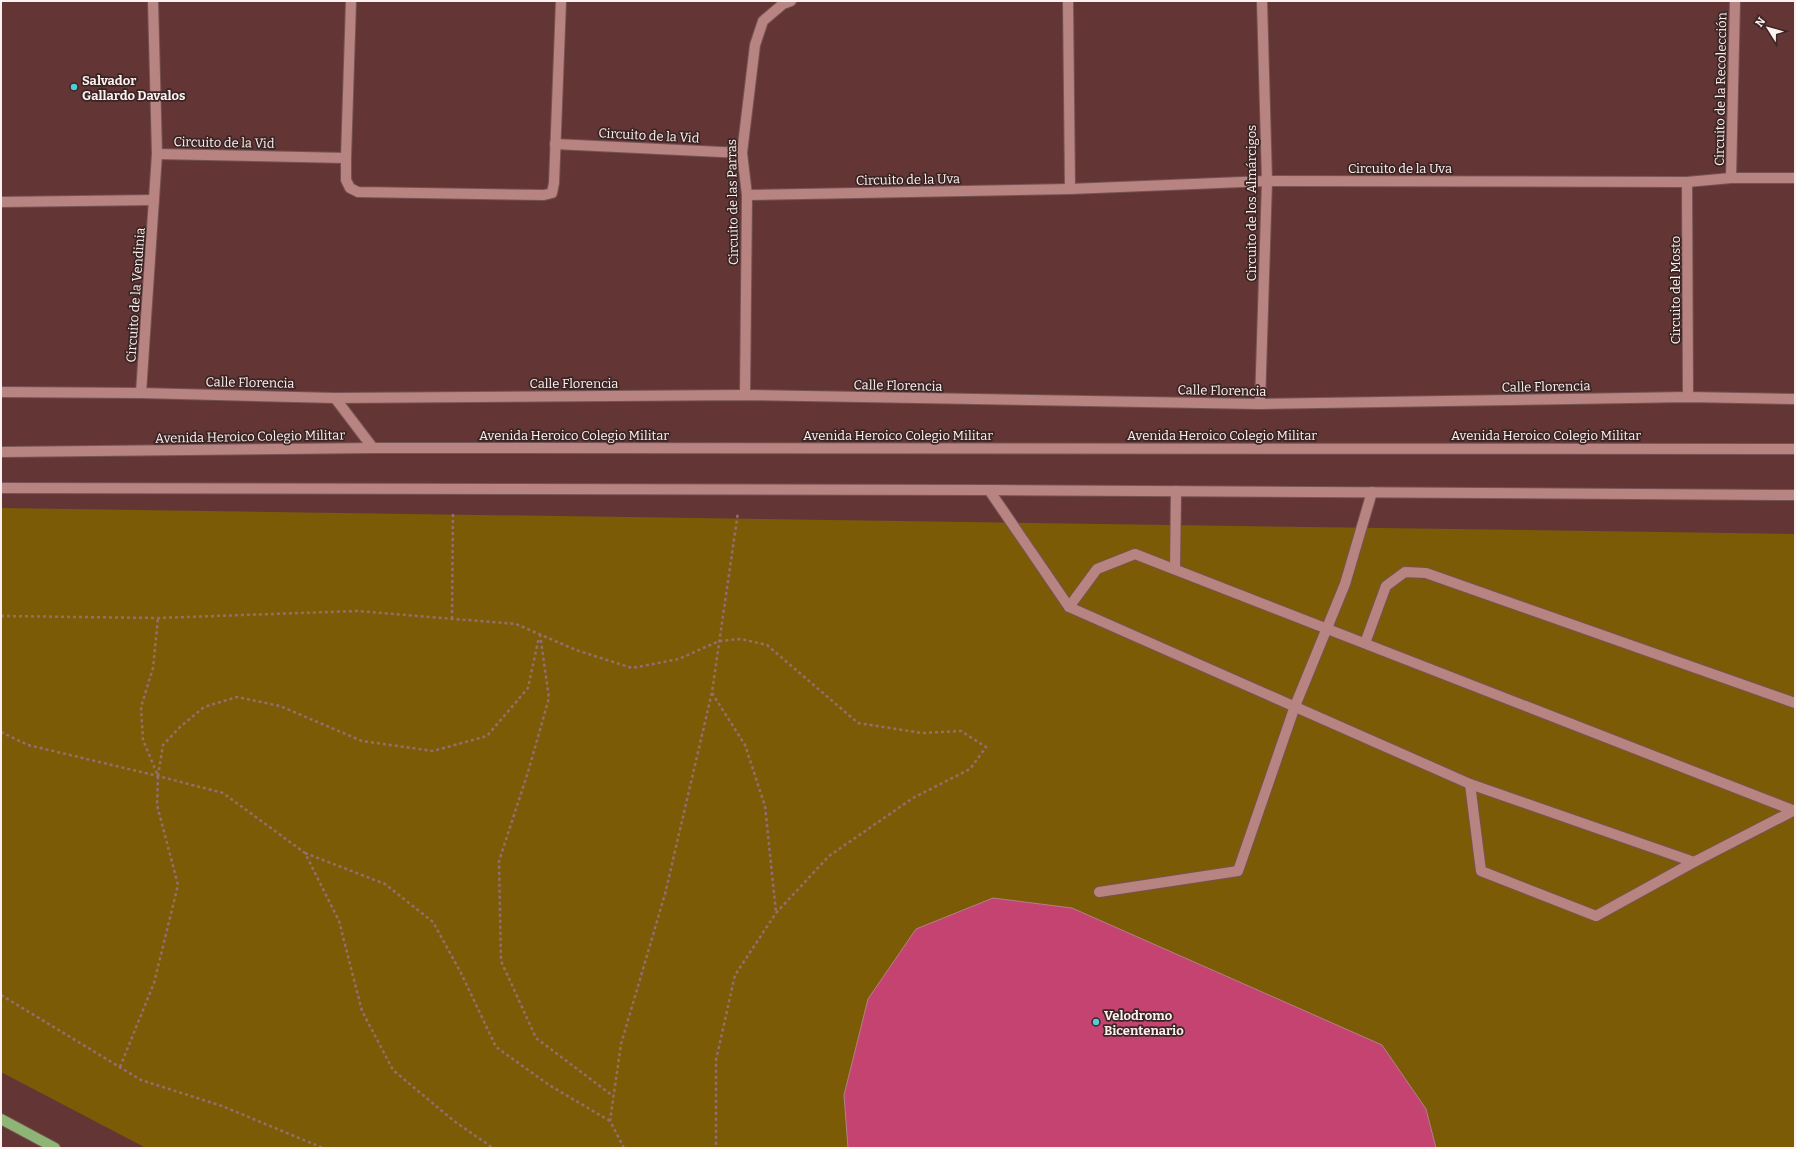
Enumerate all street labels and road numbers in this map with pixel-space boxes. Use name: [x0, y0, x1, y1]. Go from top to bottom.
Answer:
street label: Circuito de la Recolección: [1712, 11, 1729, 166]
street label: Circuito de la Vid: [598, 125, 700, 146]
street label: Circuito de los Almárcigos: [1244, 125, 1259, 281]
street label: Circuito de la Vid: [173, 134, 275, 151]
street label: Circuito de las Parras: [724, 139, 741, 265]
street label: Circuito de la Uva: [1348, 161, 1452, 176]
street label: Circuito de la Uva: [856, 171, 960, 188]
street label: Circuito de la Vendinia: [123, 227, 148, 363]
street label: Circuito del Mosto: [1668, 236, 1683, 344]
street label: Calle Florencia: [205, 374, 295, 391]
street label: Calle Florencia: [530, 376, 618, 391]
street label: Calle Florencia: [853, 377, 943, 394]
street label: Calle Florencia: [1501, 378, 1591, 395]
street label: Calle Florencia: [1177, 382, 1267, 399]
street label: Avenida Heroico Colegio Militar: [155, 427, 345, 446]
street label: Avenida Heroico Colegio Militar: [479, 428, 669, 443]
street label: Avenida Heroico Colegio Militar: [803, 428, 993, 443]
street label: Avenida Heroico Colegio Militar: [1127, 428, 1317, 443]
street label: Avenida Heroico Colegio Militar: [1451, 428, 1641, 443]

